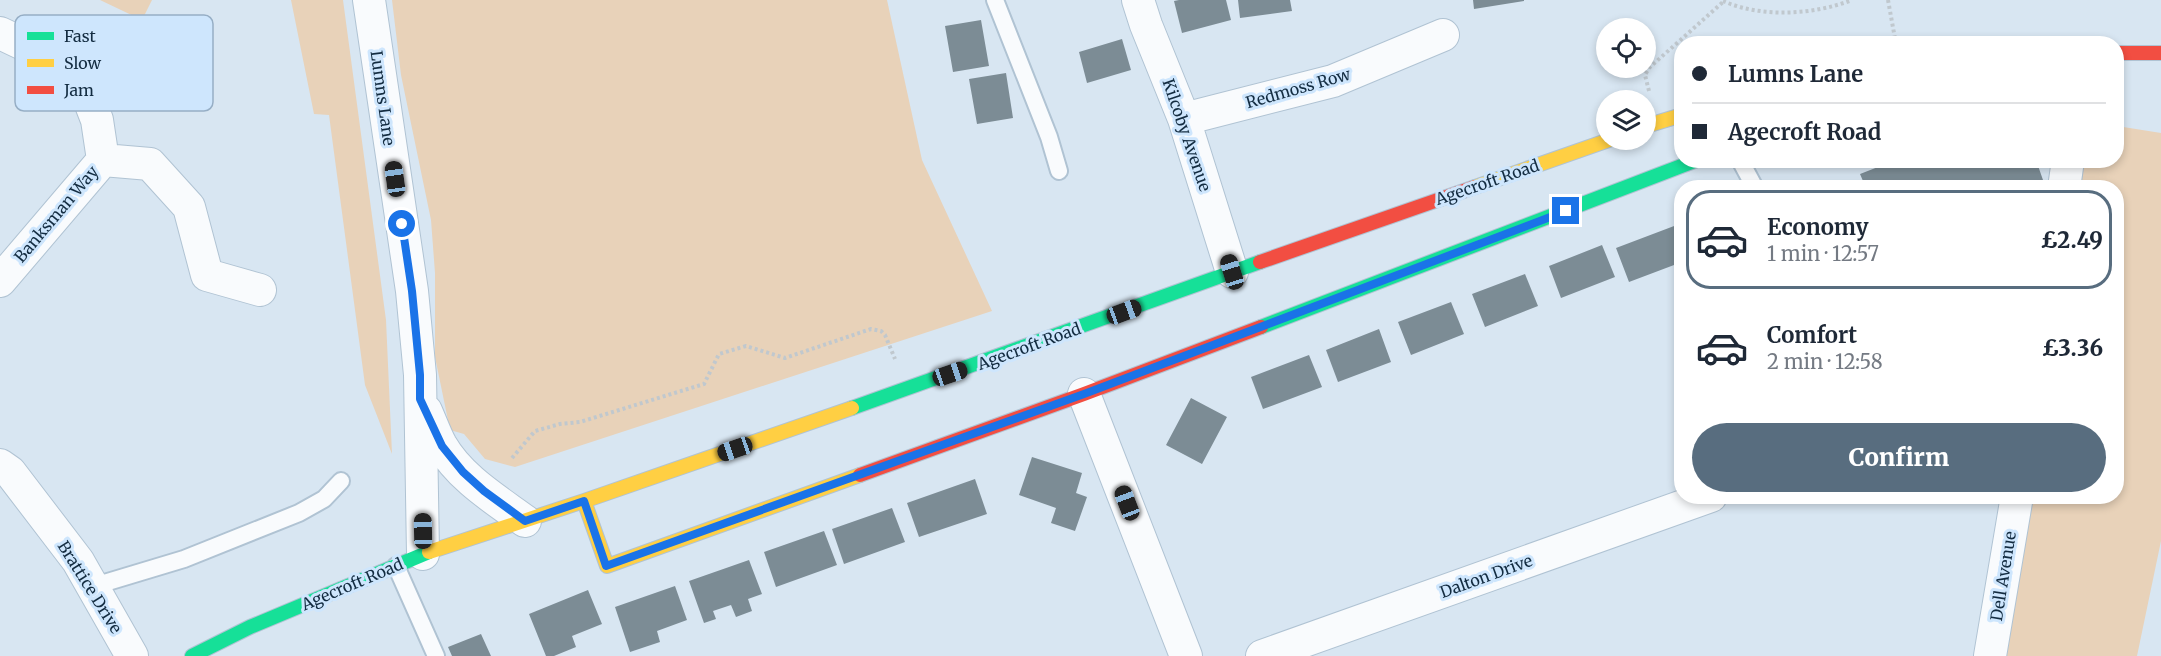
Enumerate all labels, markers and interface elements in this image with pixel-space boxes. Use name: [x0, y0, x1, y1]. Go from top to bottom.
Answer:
legend: [15, 15, 213, 111]
map controls: [1596, 18, 1656, 150]
button: locate: [1596, 18, 1656, 78]
text: Fast: [64, 26, 97, 46]
street label: Lumns Lane: [366, 49, 400, 147]
text: Slow: [64, 53, 102, 73]
text: Lumns Lane: [1728, 60, 1863, 88]
street label: Redmoss Row: [1243, 63, 1353, 112]
street label: Kilcoby Avenue: [1158, 76, 1216, 194]
text: Jam: [63, 80, 94, 100]
button: layers: [1596, 90, 1656, 150]
text: Agecroft Road: [1728, 118, 1881, 146]
street label: Agecroft Road: [1432, 155, 1542, 209]
car: [384, 160, 406, 198]
street label: Banksman Way: [10, 161, 103, 266]
route end: [1552, 197, 1579, 224]
route start: [388, 210, 415, 237]
icon: car: [1695, 213, 1749, 267]
text: Economy: [1767, 213, 1868, 241]
text: £2.49: [2041, 226, 2103, 254]
text: 1 min · 12:57: [1767, 241, 1879, 266]
car: [1218, 252, 1246, 292]
car: [1104, 297, 1144, 327]
street label: Agecroft Road: [974, 318, 1084, 374]
icon: car: [1695, 321, 1749, 375]
text: Comfort: [1767, 321, 1857, 349]
text: £3.36: [2042, 334, 2103, 362]
text: 2 min · 12:58: [1767, 349, 1883, 374]
car: [930, 360, 970, 388]
button: Confirm: [1692, 423, 2106, 492]
car: [715, 435, 755, 463]
car: [1112, 483, 1142, 523]
car: [414, 513, 432, 549]
street label: Dell Avenue: [1986, 530, 2020, 622]
street label: Brattice Drive: [54, 537, 126, 637]
street label: Dalton Drive: [1437, 550, 1535, 602]
street label: Agecroft Road: [297, 553, 406, 615]

